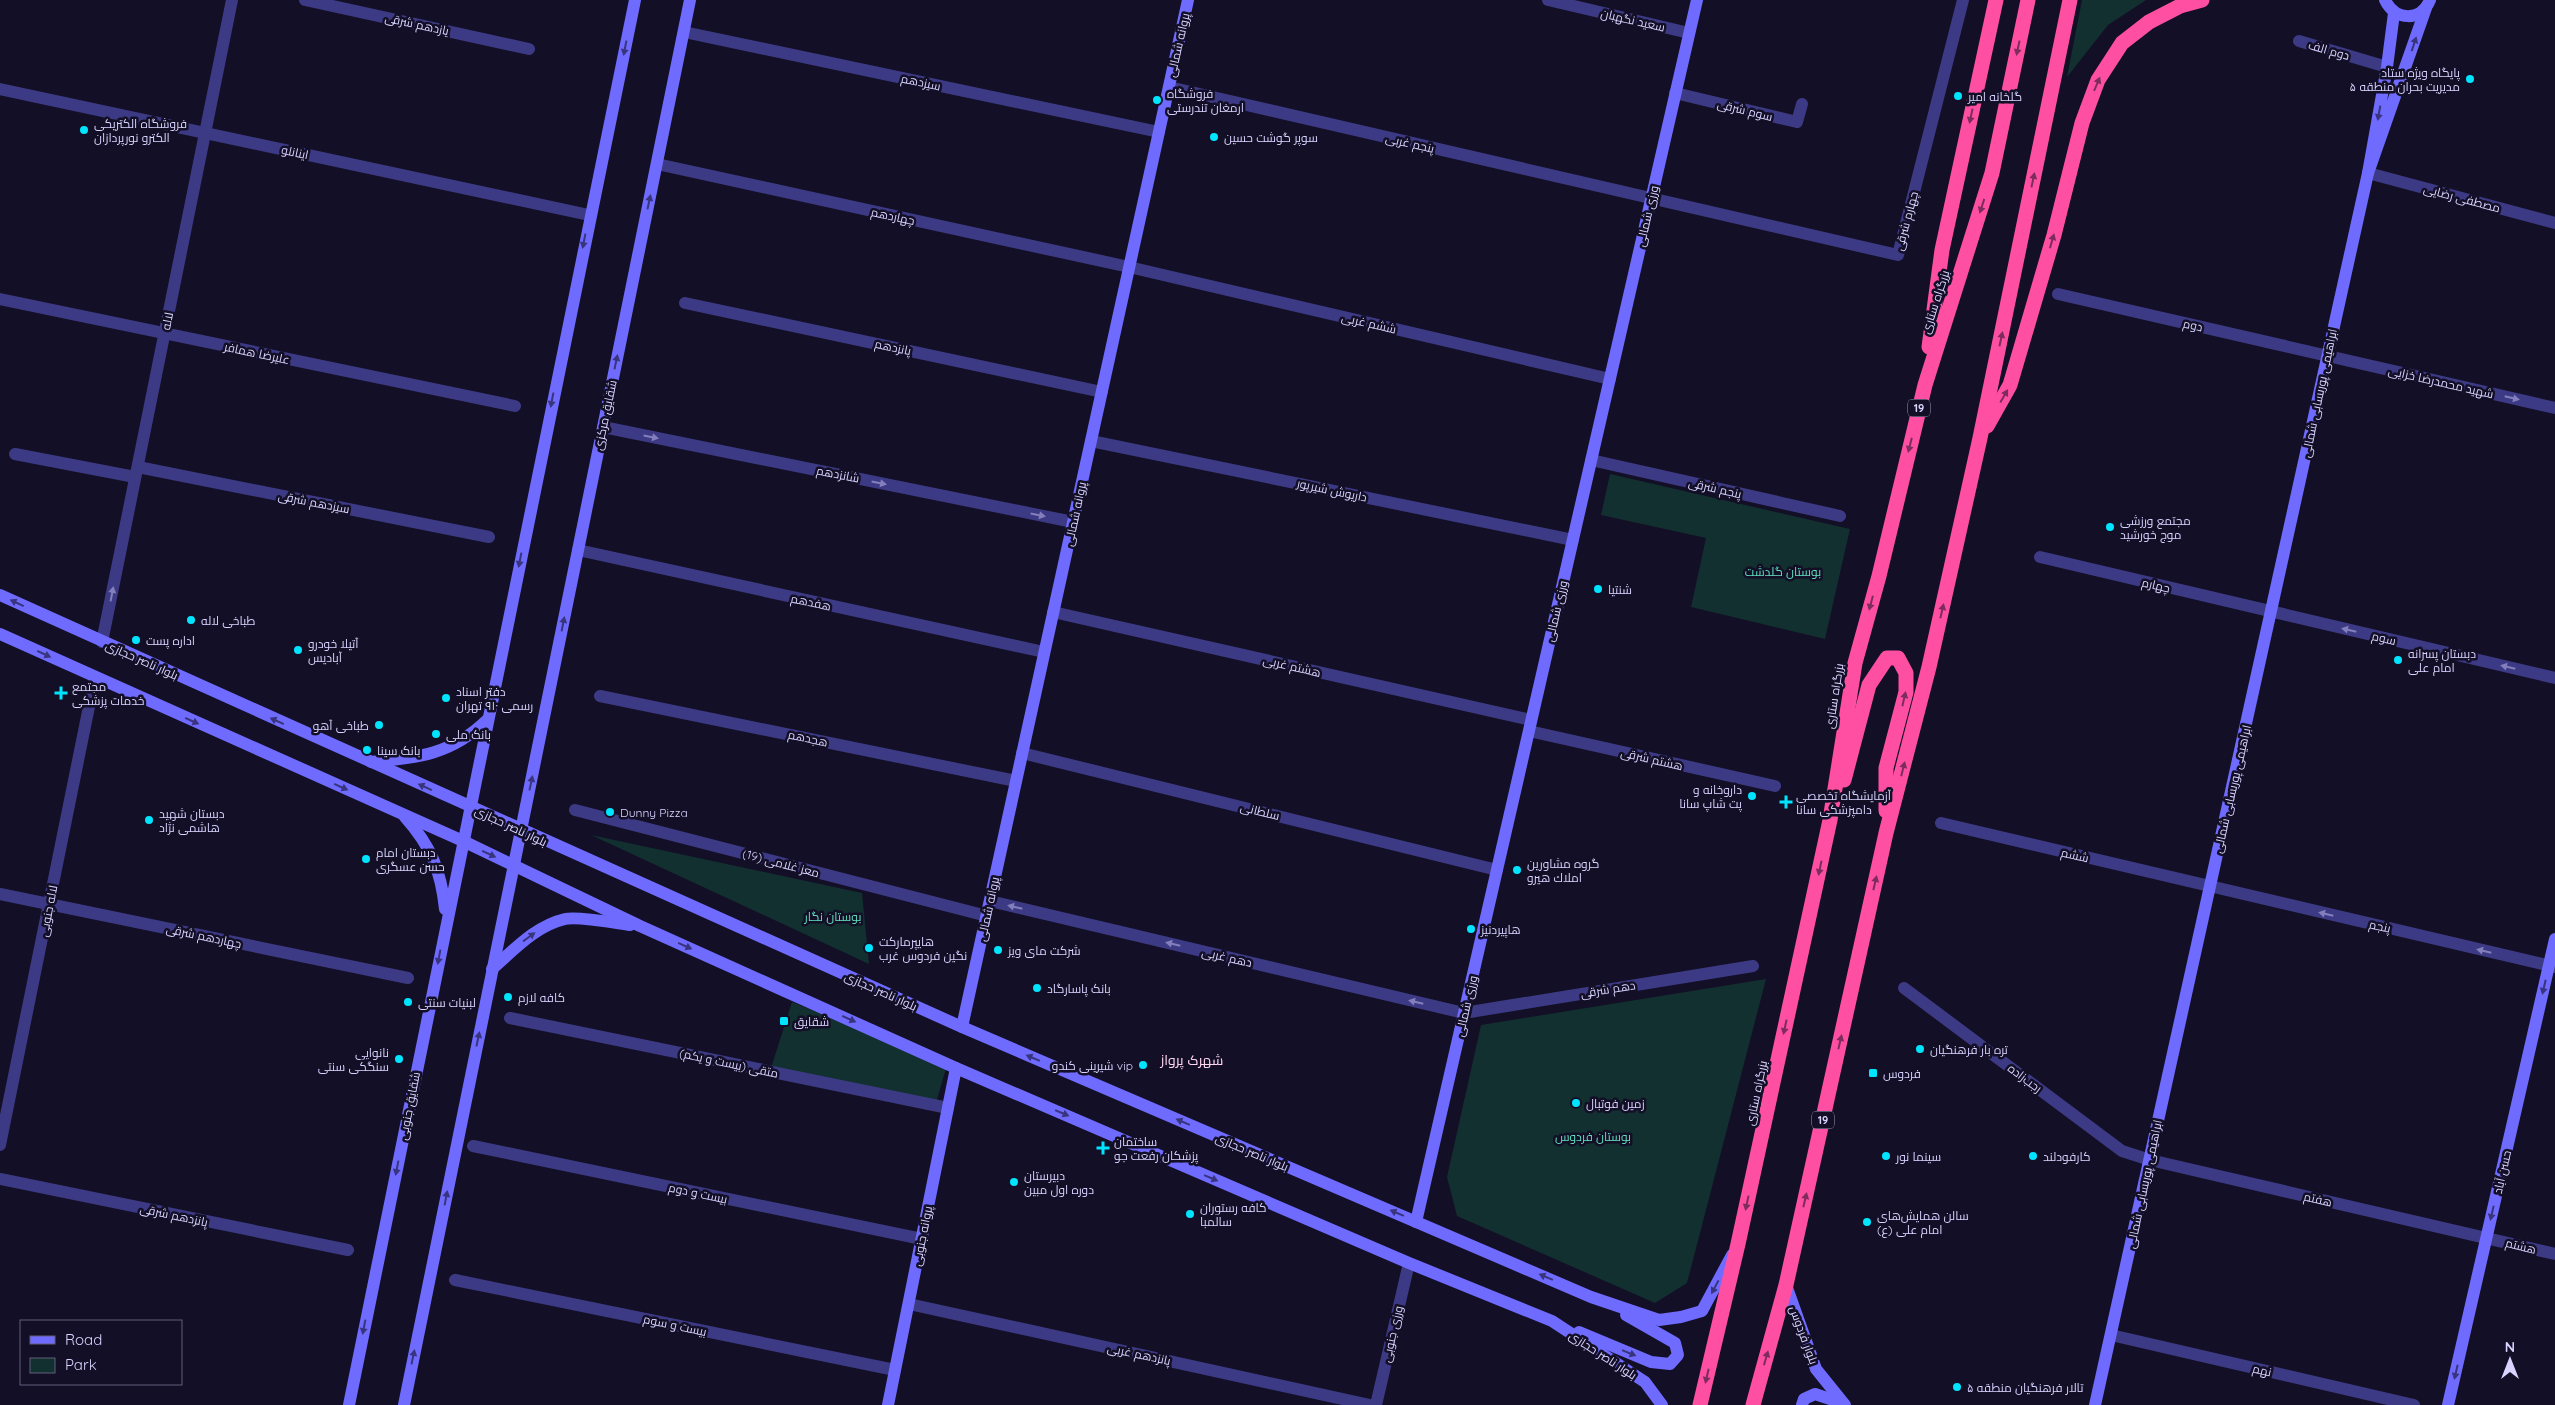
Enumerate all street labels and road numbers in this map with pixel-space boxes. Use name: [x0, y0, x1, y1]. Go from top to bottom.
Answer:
street label: سعید نگهبان: [1599, 5, 1667, 35]
street label: یازدهم شرقی: [383, 10, 451, 39]
street label: پروانه شمالی: [1163, 11, 1195, 79]
street label: دوم الف: [2306, 37, 2352, 64]
street label: سیزدهم: [900, 70, 942, 95]
street label: سوم شرقی: [1716, 96, 1774, 125]
street label: پنجم غربی: [1384, 130, 1437, 158]
street label: اینانلو: [280, 142, 310, 162]
street label: مصطفی رضایی: [2422, 181, 2502, 215]
street label: ورزی شمالی: [1633, 184, 1661, 248]
street label: چهارم شرقی: [1891, 190, 1923, 253]
street label: چهاردهم: [869, 204, 916, 230]
street label: بزرگراه ستاری: [1918, 268, 1952, 336]
street label: ششم غربی: [1340, 309, 1398, 338]
street label: لاله: [158, 311, 176, 331]
street label: دوم: [2181, 315, 2205, 336]
street label: ابراهیمی پوربسابی شمالی: [2298, 327, 2342, 459]
street label: پانزدهم: [873, 336, 913, 360]
street label: علیرضا همافر: [222, 339, 291, 367]
street label: شهید محمدرضا خزایی: [2387, 363, 2495, 401]
street label: شقایق مرکزی: [590, 378, 620, 452]
road number: 19: [1908, 399, 1930, 416]
street label: شانزدهم: [815, 462, 861, 487]
street label: داریوش شیرپور: [1294, 475, 1369, 507]
street label: پنجم شرقی: [1687, 475, 1744, 504]
street label: پروانه شمالی: [1061, 480, 1091, 548]
street label: سیزدهم شرقی: [277, 488, 351, 517]
street label: چهارم: [2140, 574, 2172, 597]
street label: ورزی شمالی: [1542, 579, 1570, 643]
street label: هفدهم: [789, 590, 833, 615]
street label: سوم: [2370, 628, 2398, 649]
street label: بلوار ناصر حجازی: [103, 637, 181, 683]
street label: هشتم غربی: [1261, 652, 1322, 681]
street label: بزرگراه ستاری: [1821, 662, 1847, 730]
street label: ابراهیمی پوربسابی شمالی: [2210, 723, 2256, 855]
street label: هجدهم: [786, 726, 829, 751]
street label: هشتم شرقی: [1619, 745, 1685, 774]
street label: سلطانی: [1239, 799, 1281, 823]
street label: بلوار ناصر حجازی: [473, 803, 549, 849]
street label: ششم: [2059, 845, 2090, 866]
street label: معز غلامی (19): [741, 846, 821, 880]
street label: پروانه شمالی: [974, 875, 1004, 943]
street label: لاله جنوبی: [36, 884, 60, 938]
street label: پنجم: [2367, 916, 2393, 938]
street label: چهاردهم شرقی: [165, 921, 243, 953]
street label: دهم غربی: [1200, 944, 1254, 971]
street label: بلوار ناصر حجازی: [842, 968, 920, 1014]
street label: ورزی شمالی: [1452, 974, 1480, 1038]
street label: دهم شرقی: [1579, 977, 1637, 1002]
street label: متقی (بیست و یکم): [678, 1045, 780, 1082]
street label: بزرگراه ستاری: [1742, 1059, 1770, 1127]
street label: رجب‌زاده: [2005, 1060, 2045, 1096]
street label: شقایق جنوبی: [395, 1070, 423, 1141]
road number: 19: [1812, 1112, 1834, 1128]
street label: ابراهیمی پوربسابی شمالی: [2123, 1118, 2167, 1250]
street label: بلوار ناصر حجازی: [1213, 1130, 1291, 1174]
street label: حسن آباد: [2490, 1149, 2514, 1195]
street label: بیست و دوم: [667, 1179, 729, 1208]
street label: هفتم: [2302, 1188, 2334, 1211]
street label: پانزدهم شرقی: [138, 1201, 210, 1232]
street label: پروانه جنوبی: [909, 1204, 937, 1268]
street label: هشتم: [2504, 1235, 2538, 1258]
street label: ورزی جنوبی: [1378, 1304, 1406, 1364]
street label: بلوار فردوس: [1786, 1304, 1822, 1366]
street label: بیست و سوم: [642, 1311, 708, 1340]
street label: بلوار ناصر حجازی: [1566, 1327, 1640, 1383]
street label: پانزدهم غربی: [1105, 1340, 1173, 1370]
street label: نهم: [2251, 1361, 2273, 1380]

